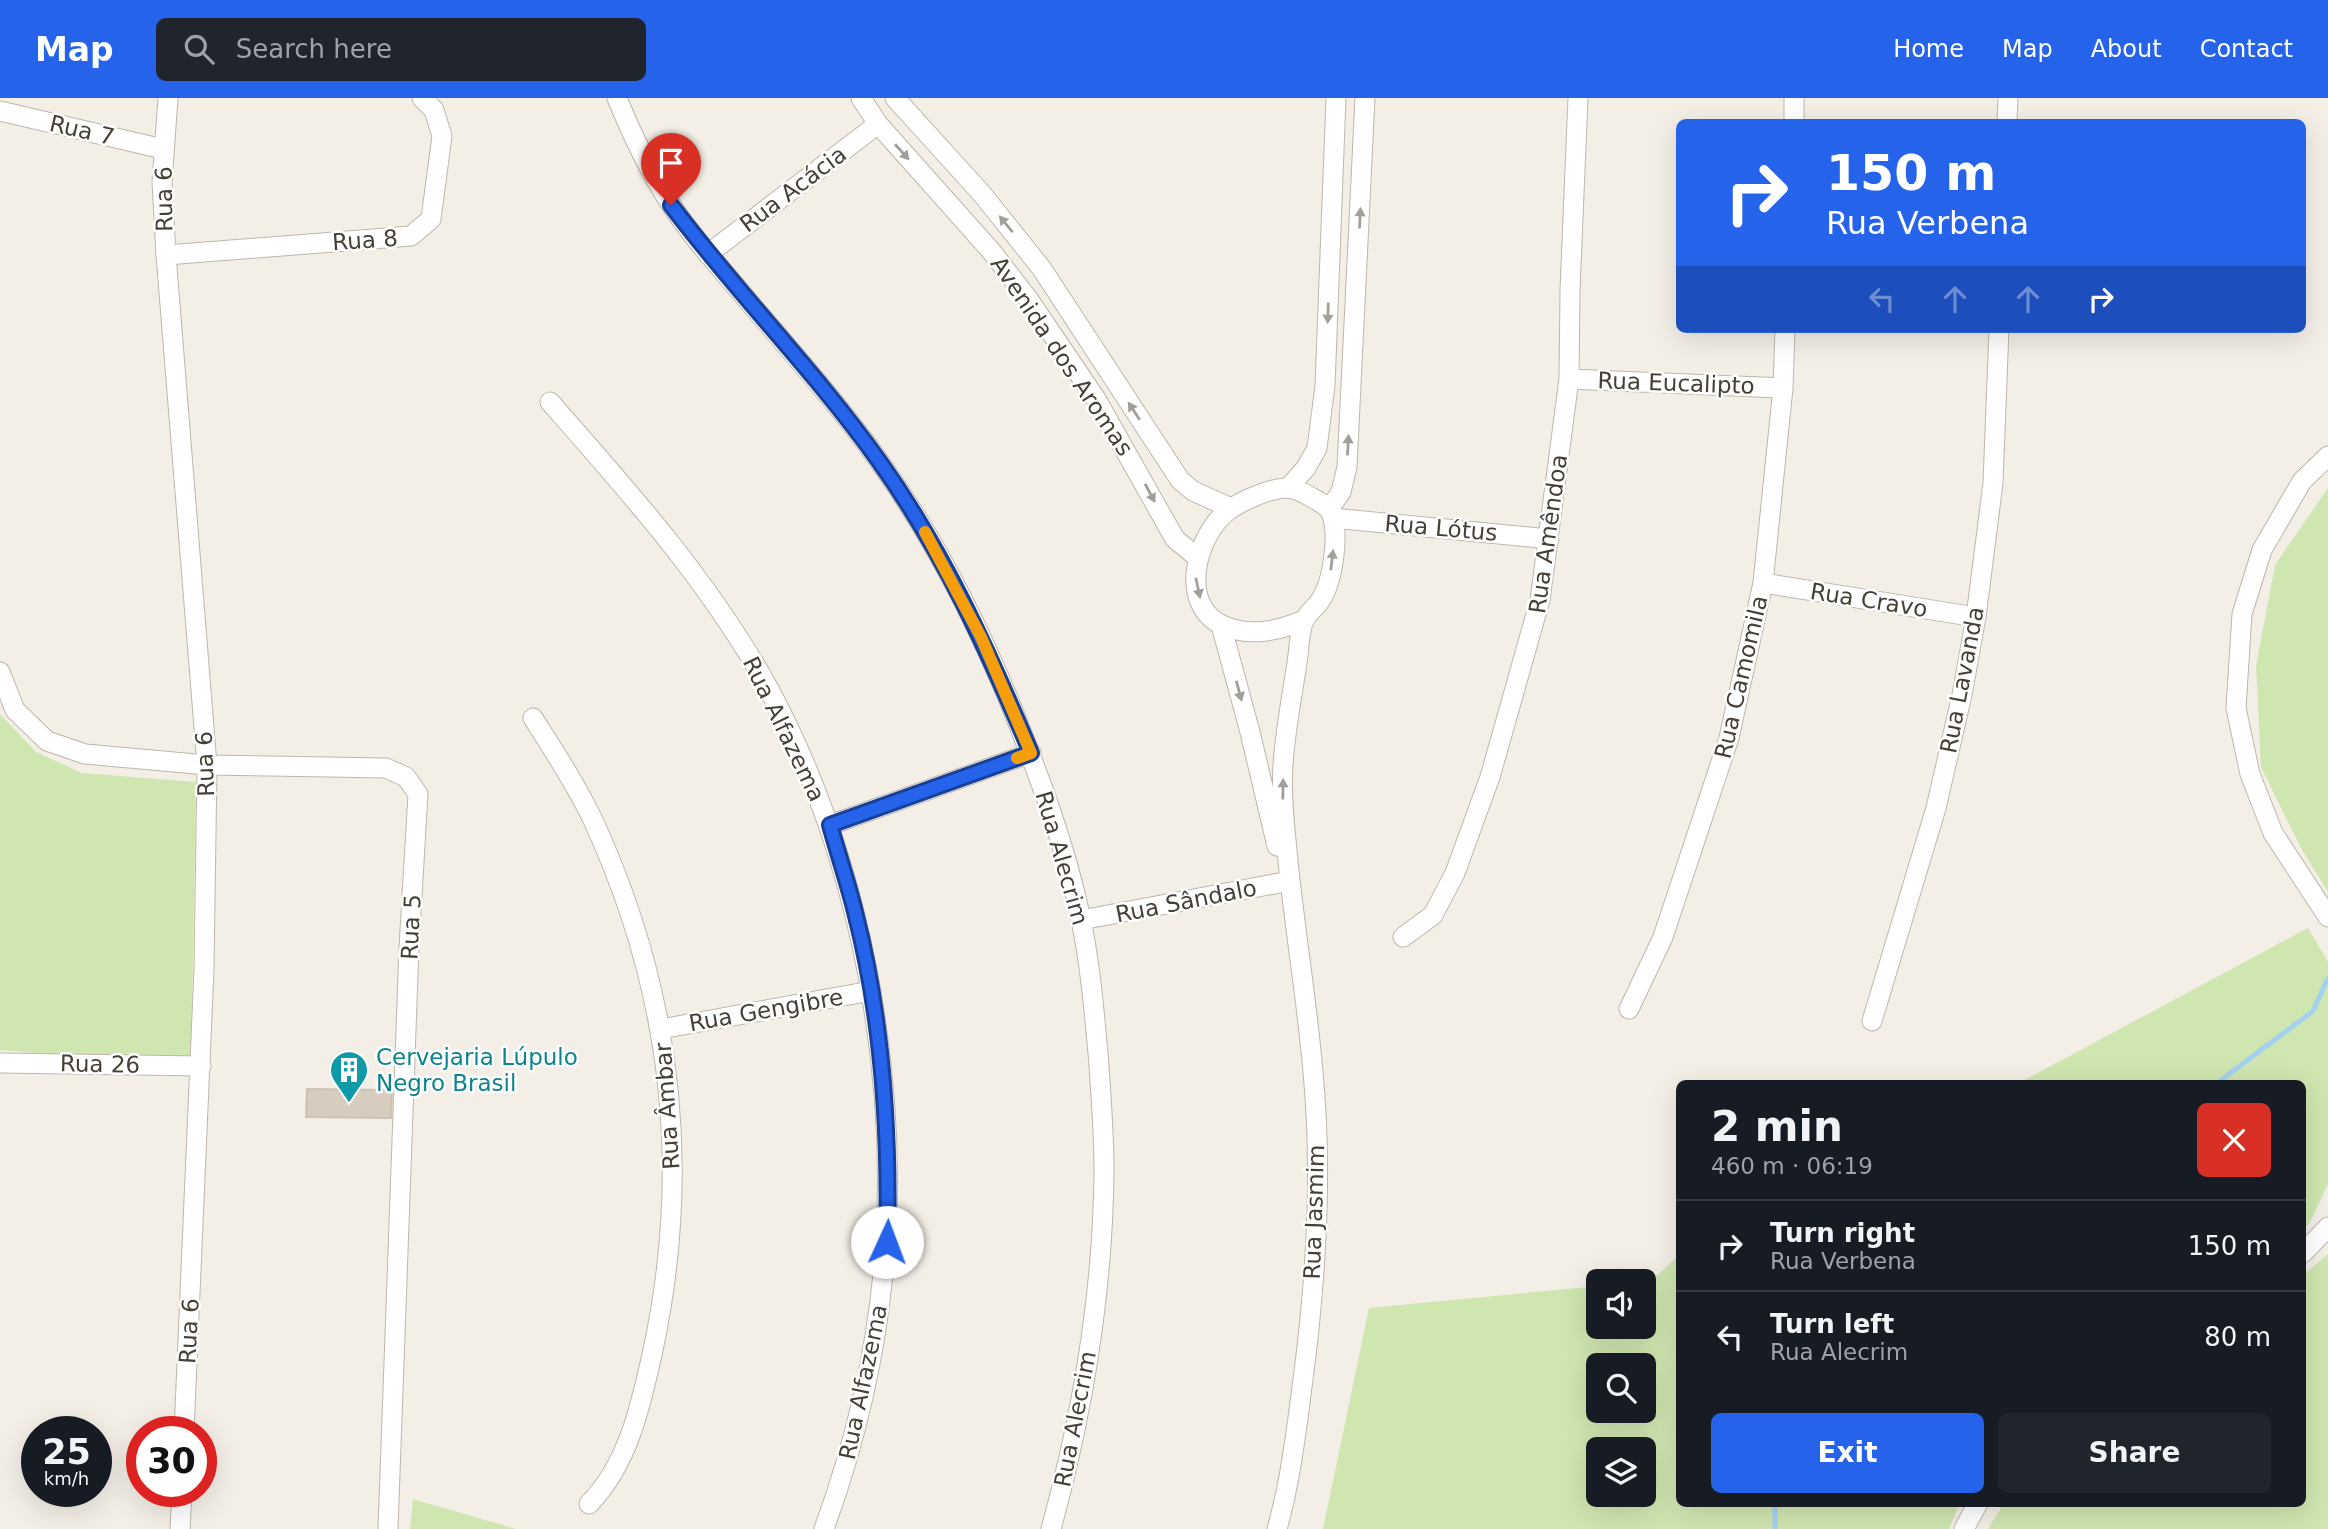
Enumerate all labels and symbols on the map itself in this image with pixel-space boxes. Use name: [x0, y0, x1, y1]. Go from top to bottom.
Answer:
street label: Rua 7: [47, 110, 117, 150]
pin: [641, 133, 701, 205]
street label: Rua Acácia: [735, 141, 851, 237]
one-way arrow: [894, 143, 910, 161]
street label: Rua 6: [150, 166, 178, 232]
one-way arrow: [1354, 206, 1365, 228]
one-way arrow: [998, 215, 1013, 233]
street label: Rua 8: [331, 225, 399, 255]
street label: Avenida dos Aromas: [986, 252, 1138, 460]
one-way arrow: [1323, 302, 1334, 324]
street label: Rua Eucalipto: [1597, 367, 1755, 399]
one-way arrow: [1128, 402, 1141, 421]
one-way arrow: [1343, 434, 1354, 456]
street label: Rua Amêndoa: [1524, 453, 1572, 615]
one-way arrow: [1144, 484, 1156, 504]
street label: Rua Lótus: [1384, 510, 1498, 546]
one-way arrow: [1327, 549, 1338, 571]
one-way arrow: [1193, 577, 1204, 599]
street label: Rua Cravo: [1809, 578, 1929, 622]
street label: Rua Camomila: [1710, 593, 1772, 761]
street label: Rua Lavanda: [1935, 604, 1989, 756]
street label: Rua Alfazema: [738, 652, 830, 806]
one-way arrow: [1234, 680, 1245, 702]
street label: Rua 6: [191, 731, 219, 797]
one-way arrow: [1277, 778, 1289, 800]
street label: Rua Alecrim: [1030, 788, 1094, 928]
street label: Rua Sândalo: [1113, 875, 1259, 927]
street label: Rua 5: [396, 894, 426, 960]
street label: Rua Gengibre: [687, 984, 845, 1036]
street label: Rua Âmbar: [649, 1041, 684, 1170]
place label: Cervejaria Lúpulo Negro Brasil: [376, 1044, 578, 1096]
building icon: Cervejaria Lúpulo Negro Brasil: [328, 1049, 370, 1104]
street label: Rua 26: [60, 1050, 140, 1078]
street label: Rua Jasmim: [1299, 1144, 1329, 1280]
position arrow: [850, 1205, 924, 1279]
street label: Rua 6: [174, 1298, 204, 1364]
street label: Rua Alfazema: [834, 1302, 892, 1462]
street label: Rua Alecrim: [1049, 1349, 1101, 1489]
speed limit sign: 30: [126, 1416, 217, 1507]

